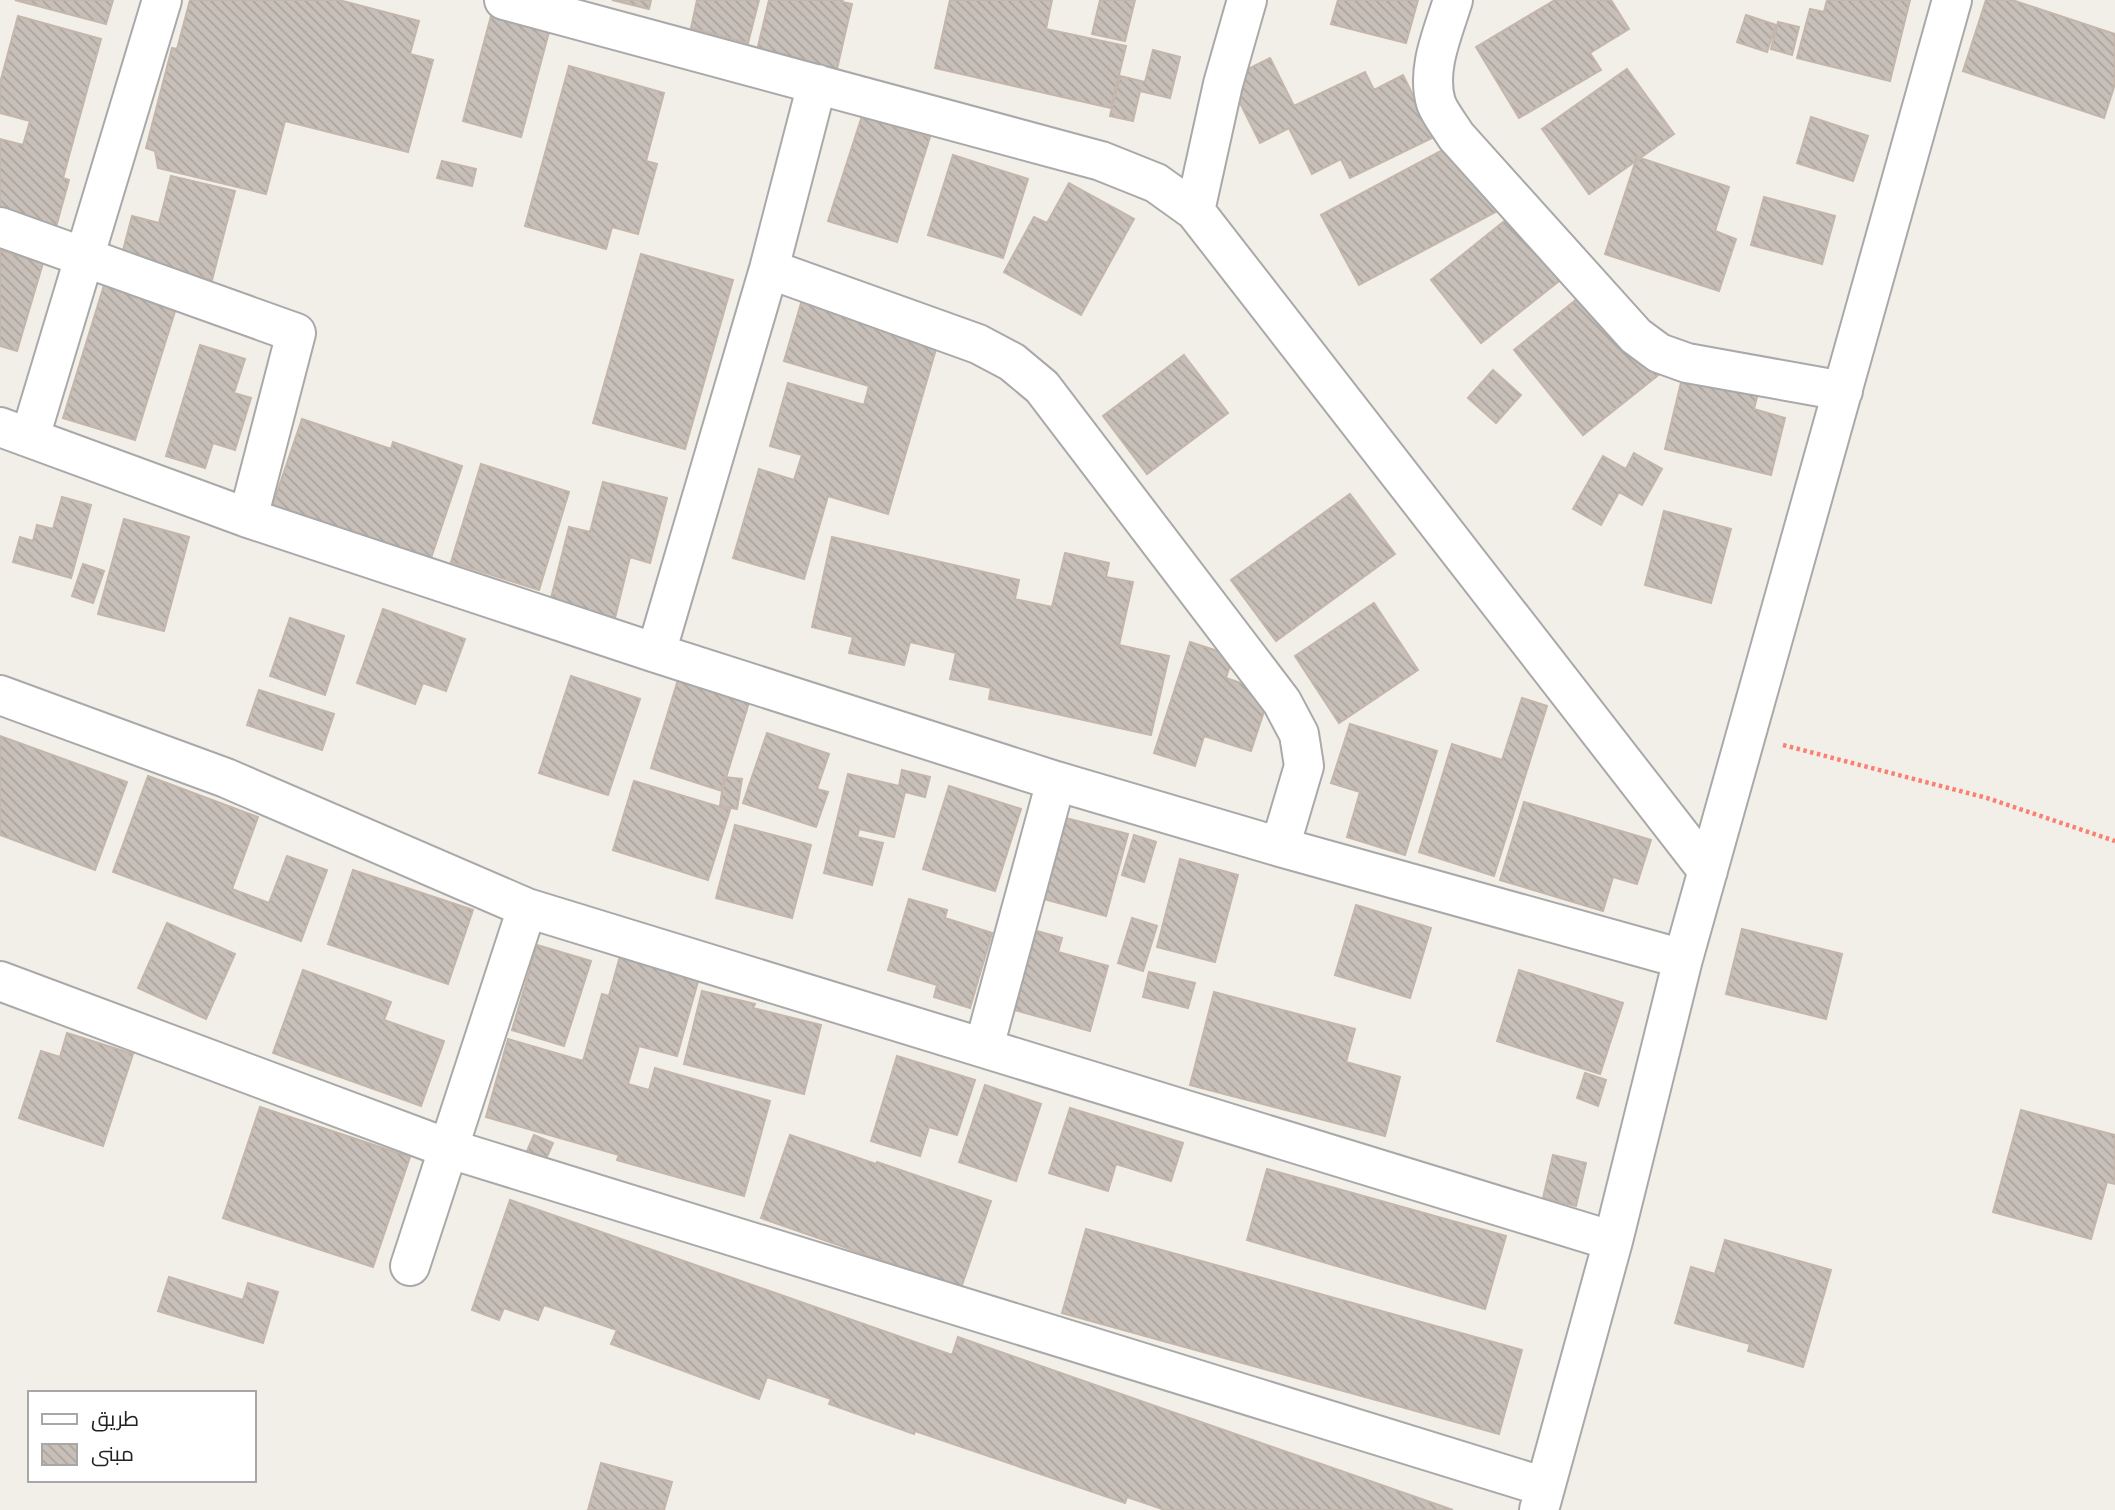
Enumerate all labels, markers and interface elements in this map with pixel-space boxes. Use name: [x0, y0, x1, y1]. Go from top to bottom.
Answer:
legend: [28, 1391, 256, 1482]
text: طريق: [91, 1404, 139, 1432]
text: مبنى: [91, 1439, 134, 1467]

